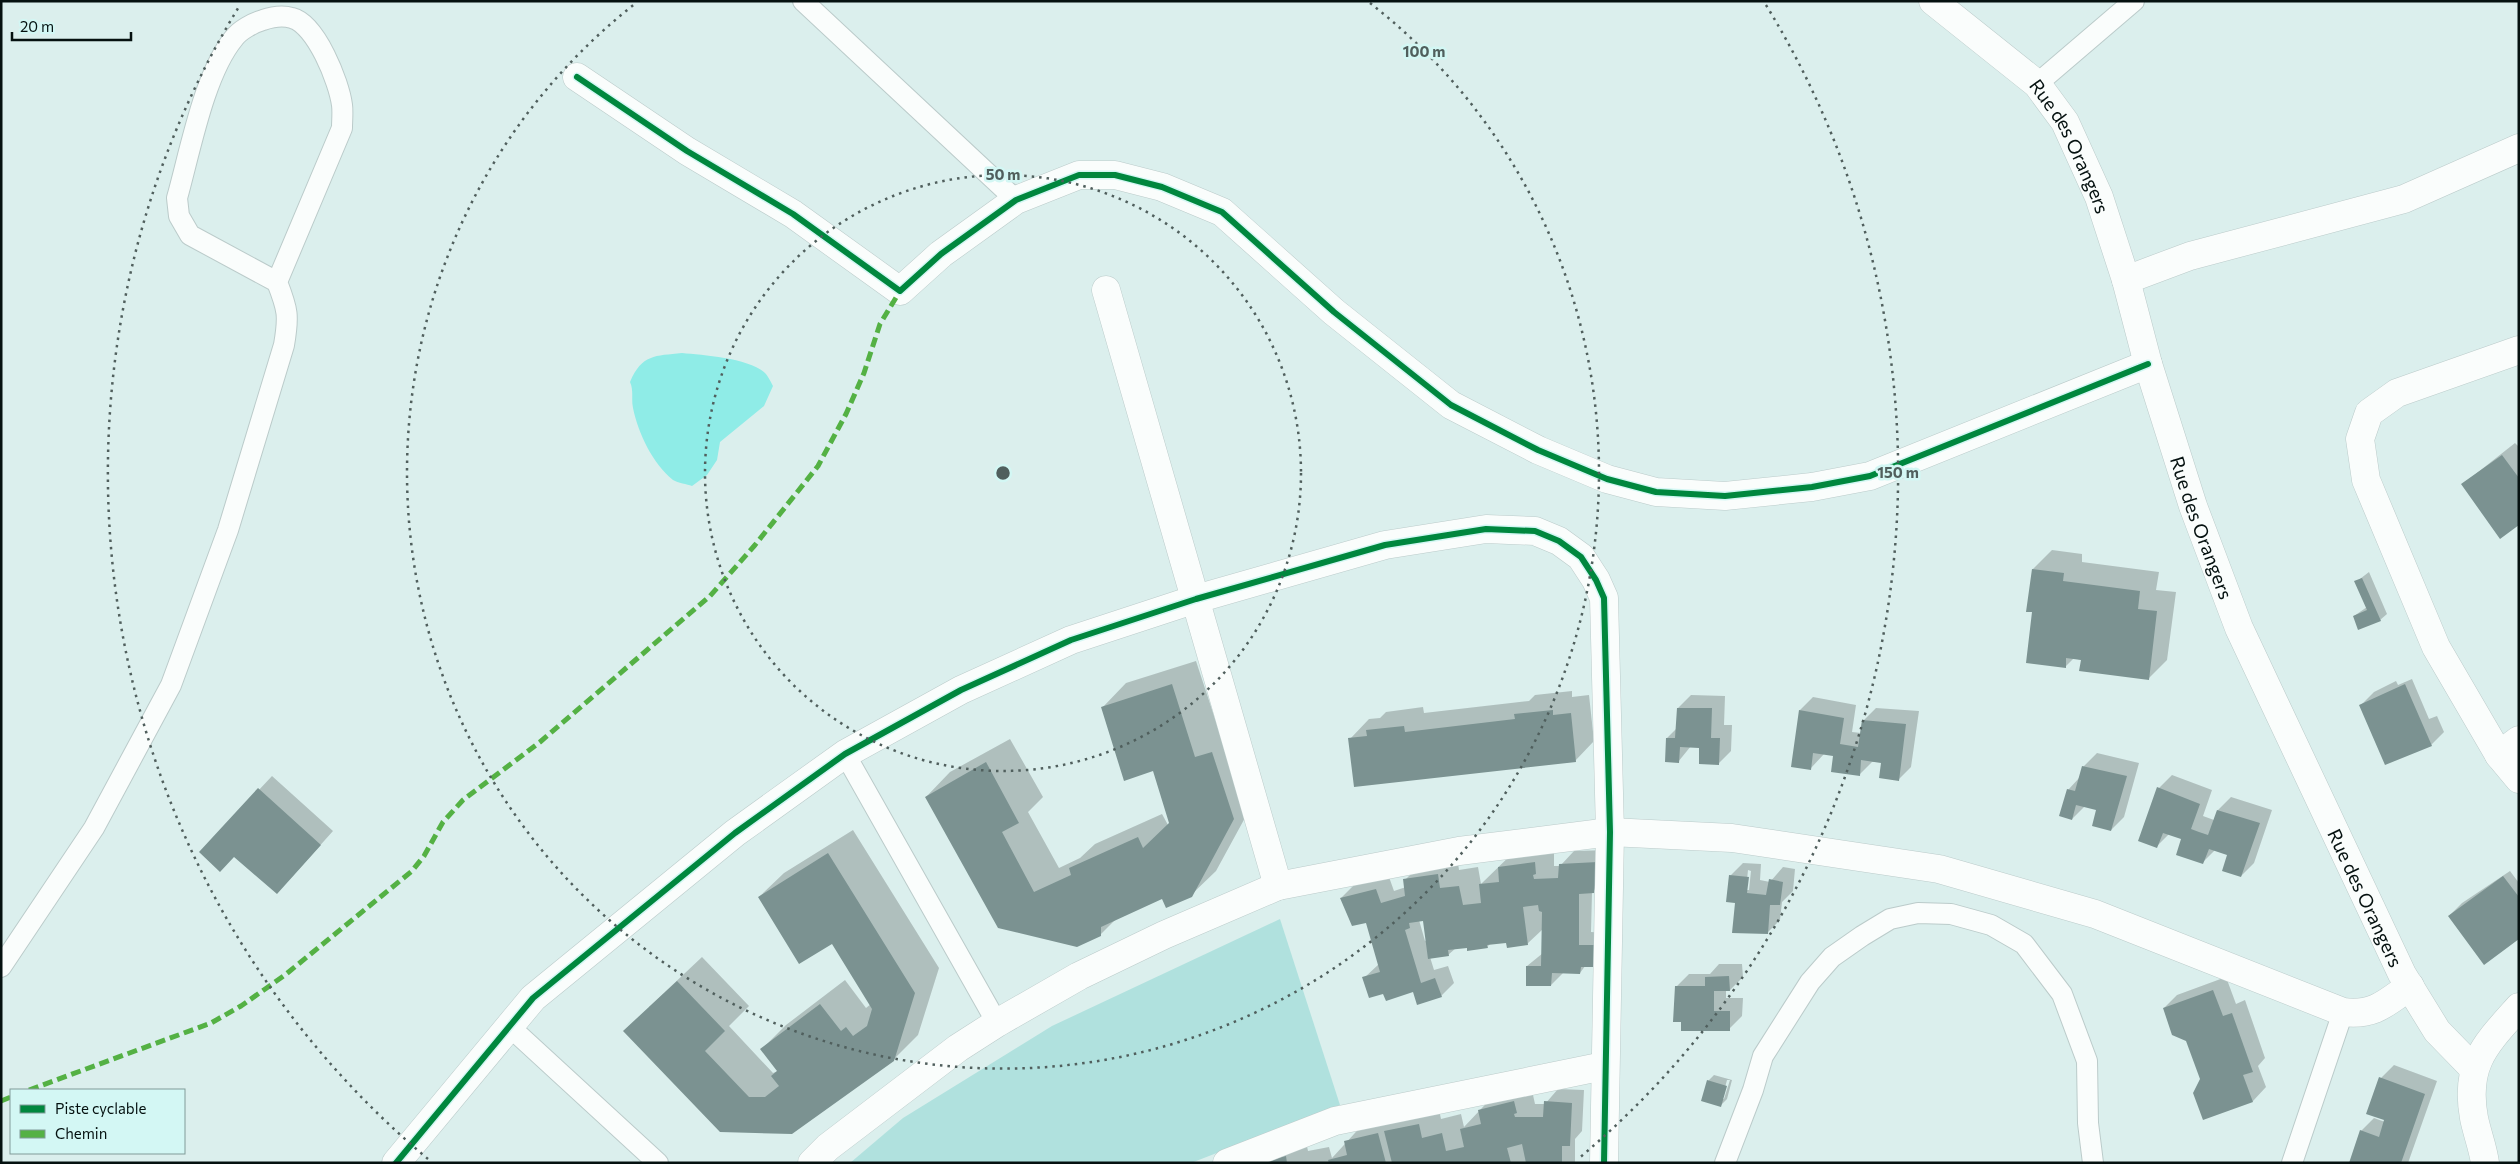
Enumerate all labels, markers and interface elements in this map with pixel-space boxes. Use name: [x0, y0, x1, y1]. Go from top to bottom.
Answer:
scale bar: [12, 10, 131, 42]
text: 20 m: [20, 17, 54, 35]
text: 100 m: [1403, 42, 1445, 60]
street label: Rue des Orangers: [2025, 74, 2115, 216]
text: 50 m: [986, 165, 1020, 183]
street label: Rue des Orangers: [2166, 453, 2238, 602]
text: 150 m: [1877, 463, 1919, 481]
centre of rings: [994, 464, 1012, 482]
street label: Rue des Orangers: [2324, 825, 2408, 970]
legend: [10, 1089, 185, 1154]
text: Piste cyclable: [55, 1099, 147, 1117]
text: Chemin: [55, 1124, 107, 1142]

